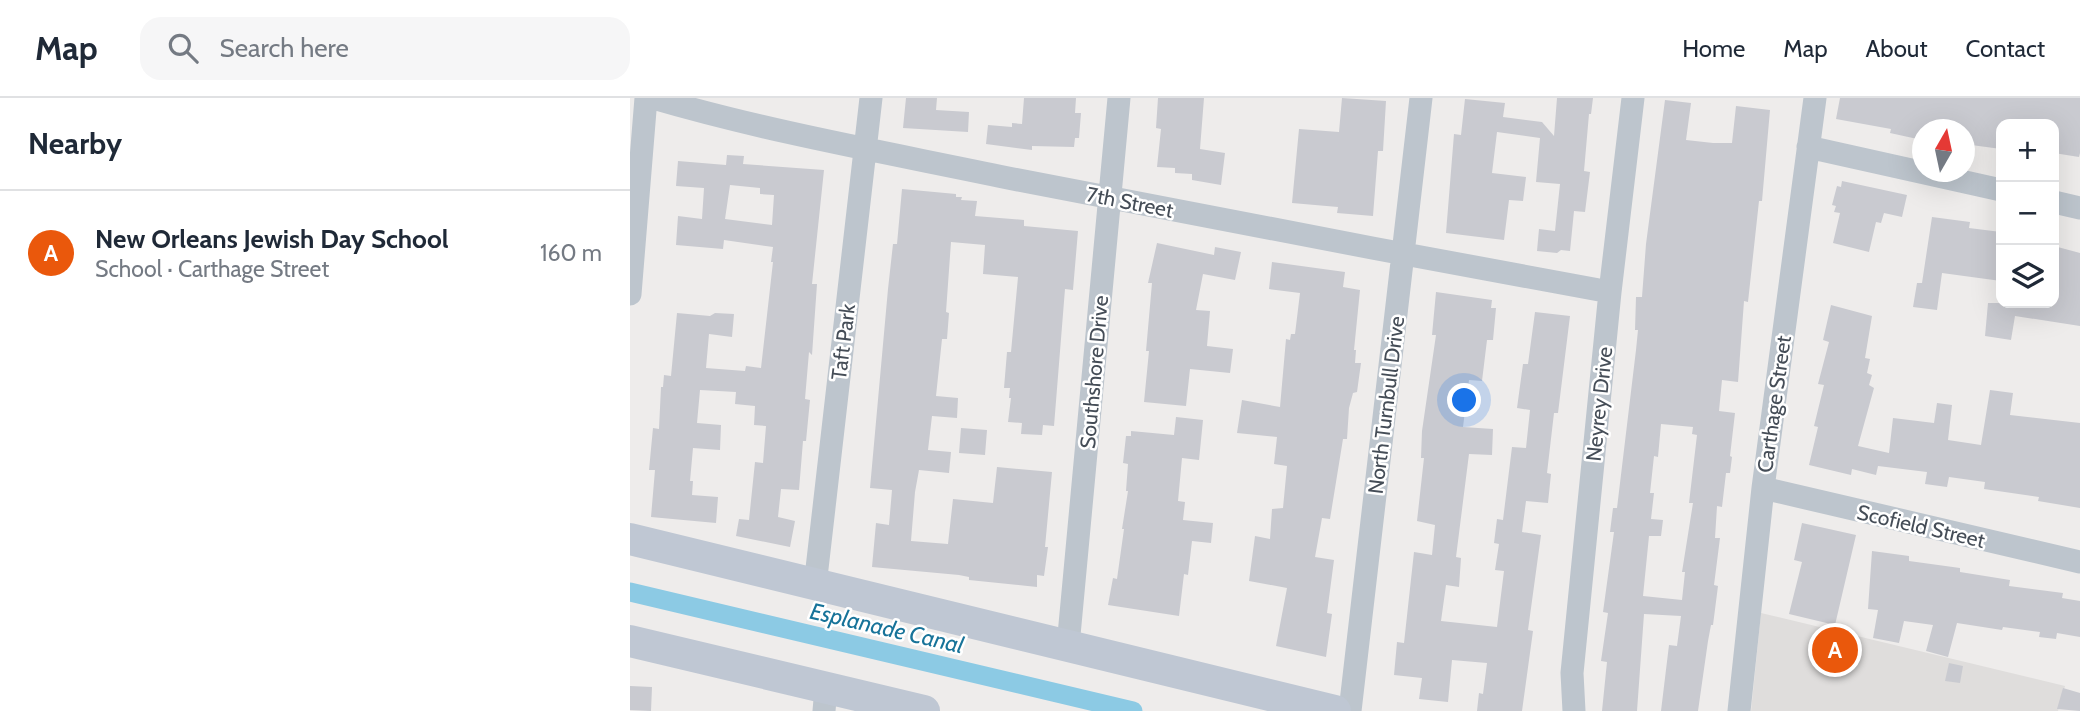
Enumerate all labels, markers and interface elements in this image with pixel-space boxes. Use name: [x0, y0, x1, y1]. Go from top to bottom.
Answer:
search box: [140, 17, 630, 80]
text: Map: [35, 28, 98, 68]
icon: search: [164, 29, 202, 67]
text: Search here: [220, 32, 349, 64]
text: Home: [1682, 34, 1745, 63]
text: Map: [1783, 34, 1828, 63]
text: About: [1866, 34, 1928, 63]
text: Contact: [1966, 34, 2045, 63]
north arrow: [1912, 119, 1975, 182]
map controls: [1996, 119, 2059, 308]
button: +: [1996, 119, 2059, 182]
text: Nearby: [28, 125, 122, 162]
street label: 7th Street: [1085, 181, 1175, 223]
button: −: [1996, 182, 2059, 245]
text: New Orleans Jewish Day School: [95, 223, 449, 255]
text: A: [44, 239, 58, 267]
text: 160 m: [540, 239, 602, 267]
button: layers: [1996, 245, 2059, 308]
text: School · Carthage Street: [95, 255, 329, 283]
street label: Southshore Drive: [1075, 294, 1113, 450]
street label: Taft Park: [826, 302, 860, 381]
street label: North Turnbull Drive: [1363, 314, 1409, 495]
street label: Carthage Street: [1752, 334, 1796, 474]
street label: Neyrey Drive: [1581, 345, 1617, 463]
your location: [1447, 383, 1481, 417]
street label: Scofield Street: [1855, 499, 1987, 553]
water label: Esplanade Canal: [807, 597, 967, 659]
pin: A: [1812, 624, 1858, 676]

